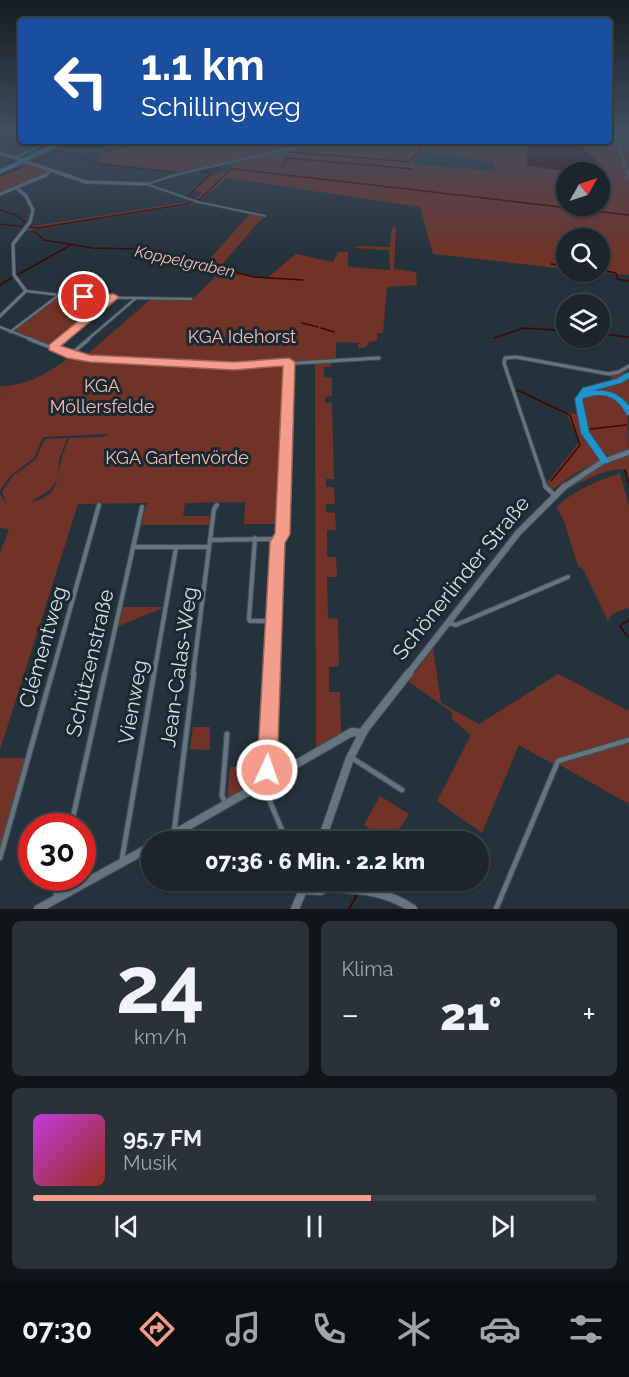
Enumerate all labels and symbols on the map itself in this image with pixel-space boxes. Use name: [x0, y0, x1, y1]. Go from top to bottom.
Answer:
north arrow: [556, 162, 610, 216]
water label: Koppelgraben: [133, 242, 237, 281]
pin: [58, 271, 109, 322]
park label: KGA Idehorst: [188, 326, 296, 347]
park label: KGA Möllersfelde: [50, 375, 155, 417]
park label: KGA Gartenvörde: [105, 447, 249, 468]
street label: Schönerlinder Straße: [387, 491, 534, 665]
street label: Clémentweg: [13, 583, 72, 711]
street label: Jean-Calas-Weg: [155, 585, 202, 749]
street label: Schützenstraße: [60, 587, 119, 739]
street label: Vienweg: [113, 658, 152, 746]
position arrow: [235, 738, 299, 802]
speed limit sign: 30: [18, 813, 96, 891]

